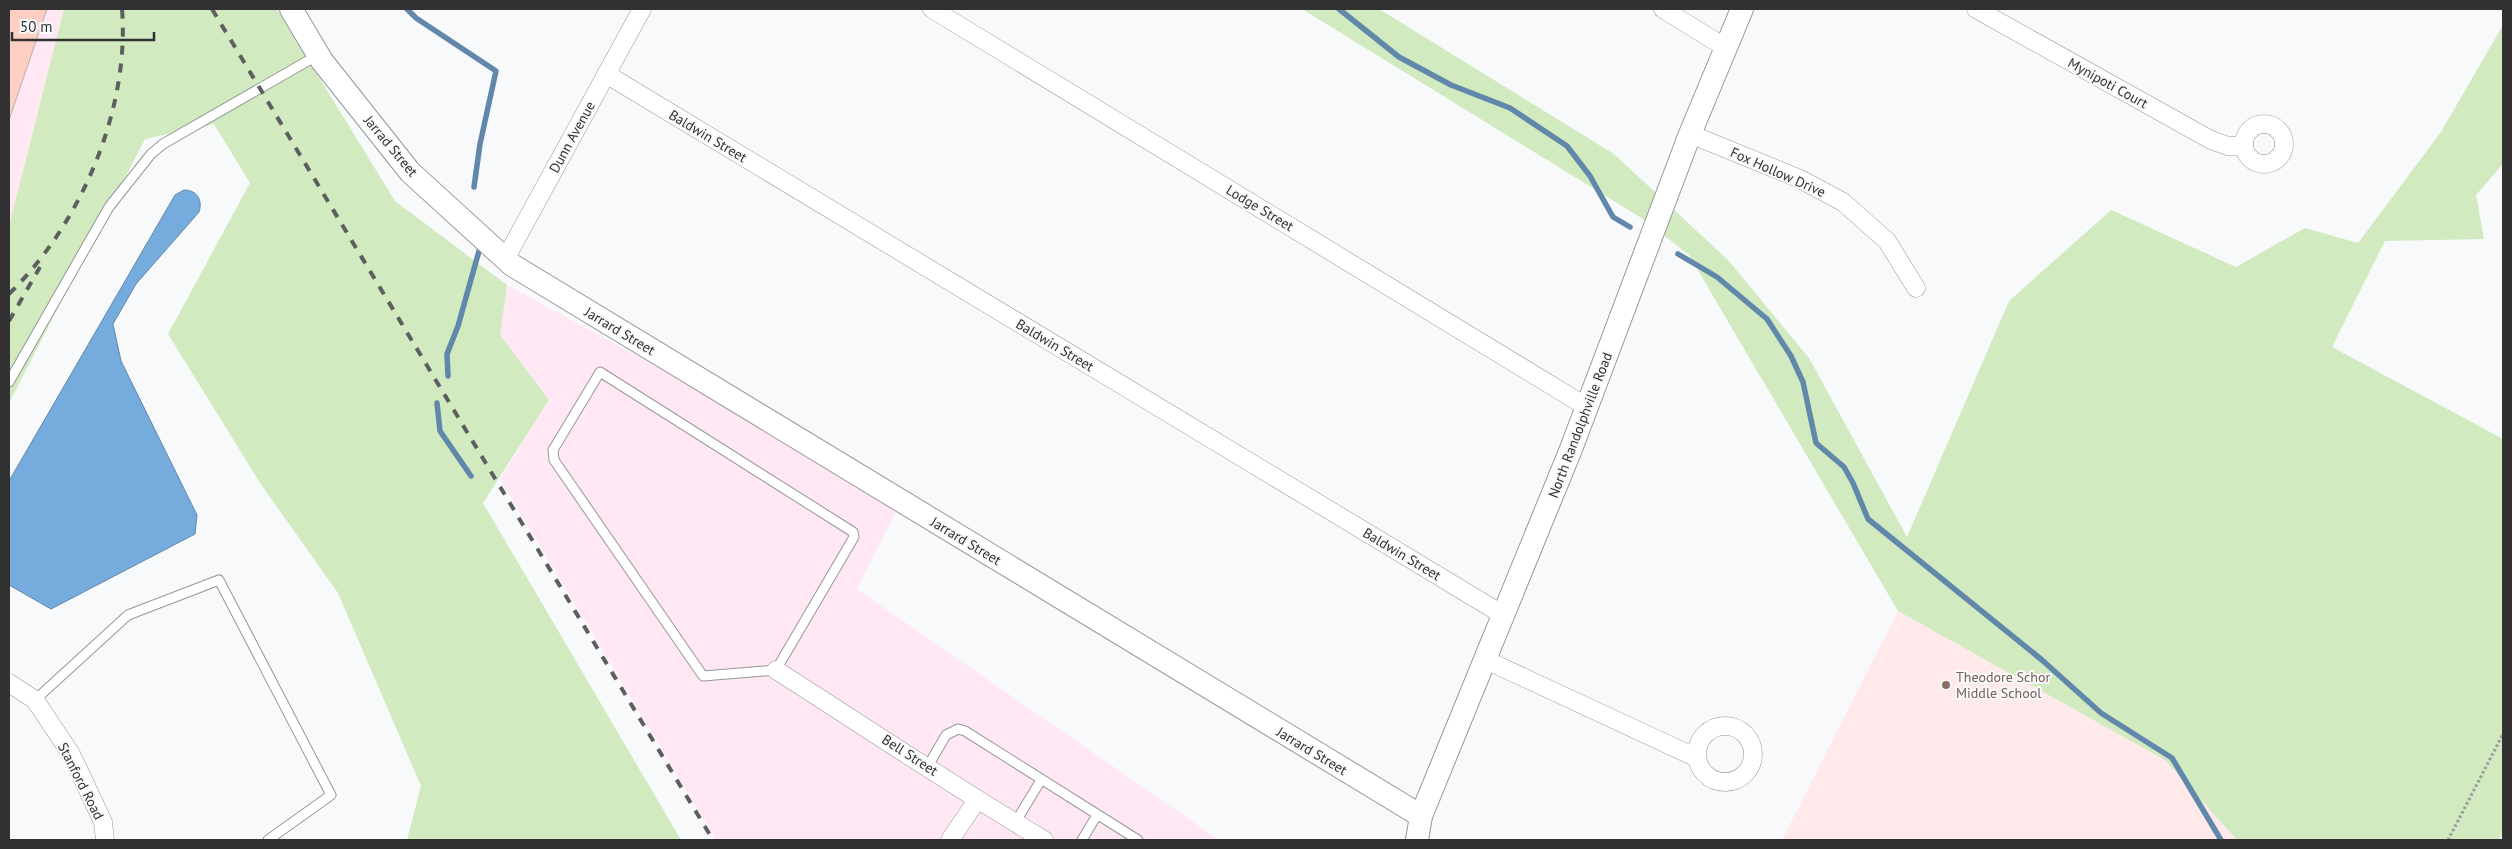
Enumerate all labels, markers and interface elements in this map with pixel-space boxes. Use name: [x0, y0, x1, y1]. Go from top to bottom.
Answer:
scale bar: [12, 10, 155, 42]
text: 50 m: [20, 17, 53, 36]
street label: Mynipoti Court: [2065, 54, 2151, 113]
street label: Dunn Avenue: [545, 98, 599, 176]
street label: Baldwin Street: [666, 106, 751, 166]
street label: Jarrad Street: [360, 111, 422, 181]
street label: Fox Hollow Drive: [1728, 143, 1828, 201]
street label: Lodge Street: [1223, 181, 1297, 235]
street label: Jarrard Street: [581, 302, 659, 359]
street label: Baldwin Street: [1013, 315, 1098, 375]
street label: North Randolphville Road: [1544, 350, 1616, 500]
street label: Jarrard Street: [927, 512, 1005, 569]
street label: Baldwin Street: [1360, 524, 1445, 584]
place label: Theodore Schor Middle School: [1956, 668, 2050, 702]
marker: Theodore Schor Middle School: [1940, 679, 1952, 691]
street label: Jarrard Street: [1273, 722, 1351, 779]
street label: Bell Street: [879, 730, 942, 780]
street label: Stanford Road: [54, 739, 108, 823]

